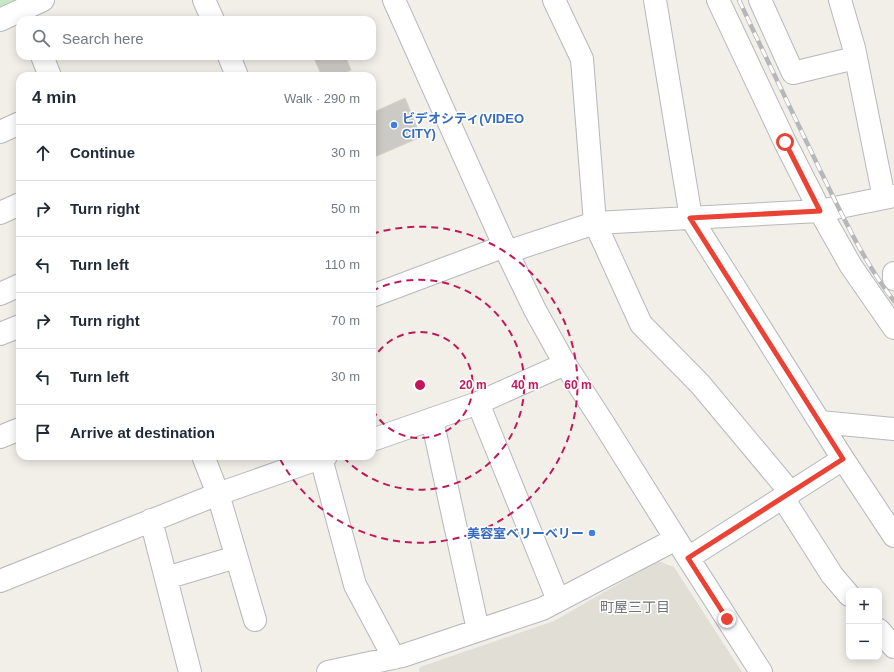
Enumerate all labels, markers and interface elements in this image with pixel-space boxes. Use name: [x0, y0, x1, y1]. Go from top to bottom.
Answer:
search box: [16, 16, 376, 60]
icon: search: [30, 27, 52, 49]
text: Search here: [62, 30, 144, 47]
text: 4 min: [32, 88, 76, 107]
text: Walk · 290 m: [284, 91, 360, 106]
place label: ビデオシティ(VIDEO CITY): [402, 111, 524, 141]
marker: ビデオシティ(VIDEO CITY): [389, 120, 399, 130]
route start: [776, 133, 794, 151]
icon: ahead: [32, 142, 54, 164]
text: Continue: [70, 144, 135, 161]
text: 30 m: [331, 145, 360, 160]
icon: right: [32, 198, 54, 220]
text: Turn right: [70, 200, 140, 217]
text: 50 m: [331, 201, 360, 216]
icon: left: [32, 254, 54, 276]
text: Turn left: [70, 256, 129, 273]
text: 110 m: [325, 257, 360, 272]
icon: right: [32, 310, 54, 332]
text: Turn right: [70, 312, 140, 329]
text: 70 m: [331, 313, 360, 328]
icon: left: [32, 366, 54, 388]
text: Turn left: [70, 368, 129, 385]
text: 30 m: [331, 369, 360, 384]
centre of rings: [413, 378, 427, 392]
text: 20 m: [459, 378, 487, 392]
text: 40 m: [511, 378, 539, 392]
text: 60 m: [564, 378, 592, 392]
icon: arrive: [32, 422, 54, 444]
text: Arrive at destination: [70, 424, 215, 441]
place label: 美容室ベリーベリー: [467, 526, 584, 541]
marker: 美容室ベリーベリー: [587, 528, 597, 538]
map controls: [846, 588, 882, 660]
button: +: [846, 588, 882, 624]
district label: 町屋三丁目: [600, 599, 670, 615]
route end: [718, 610, 736, 628]
button: −: [846, 624, 882, 660]

